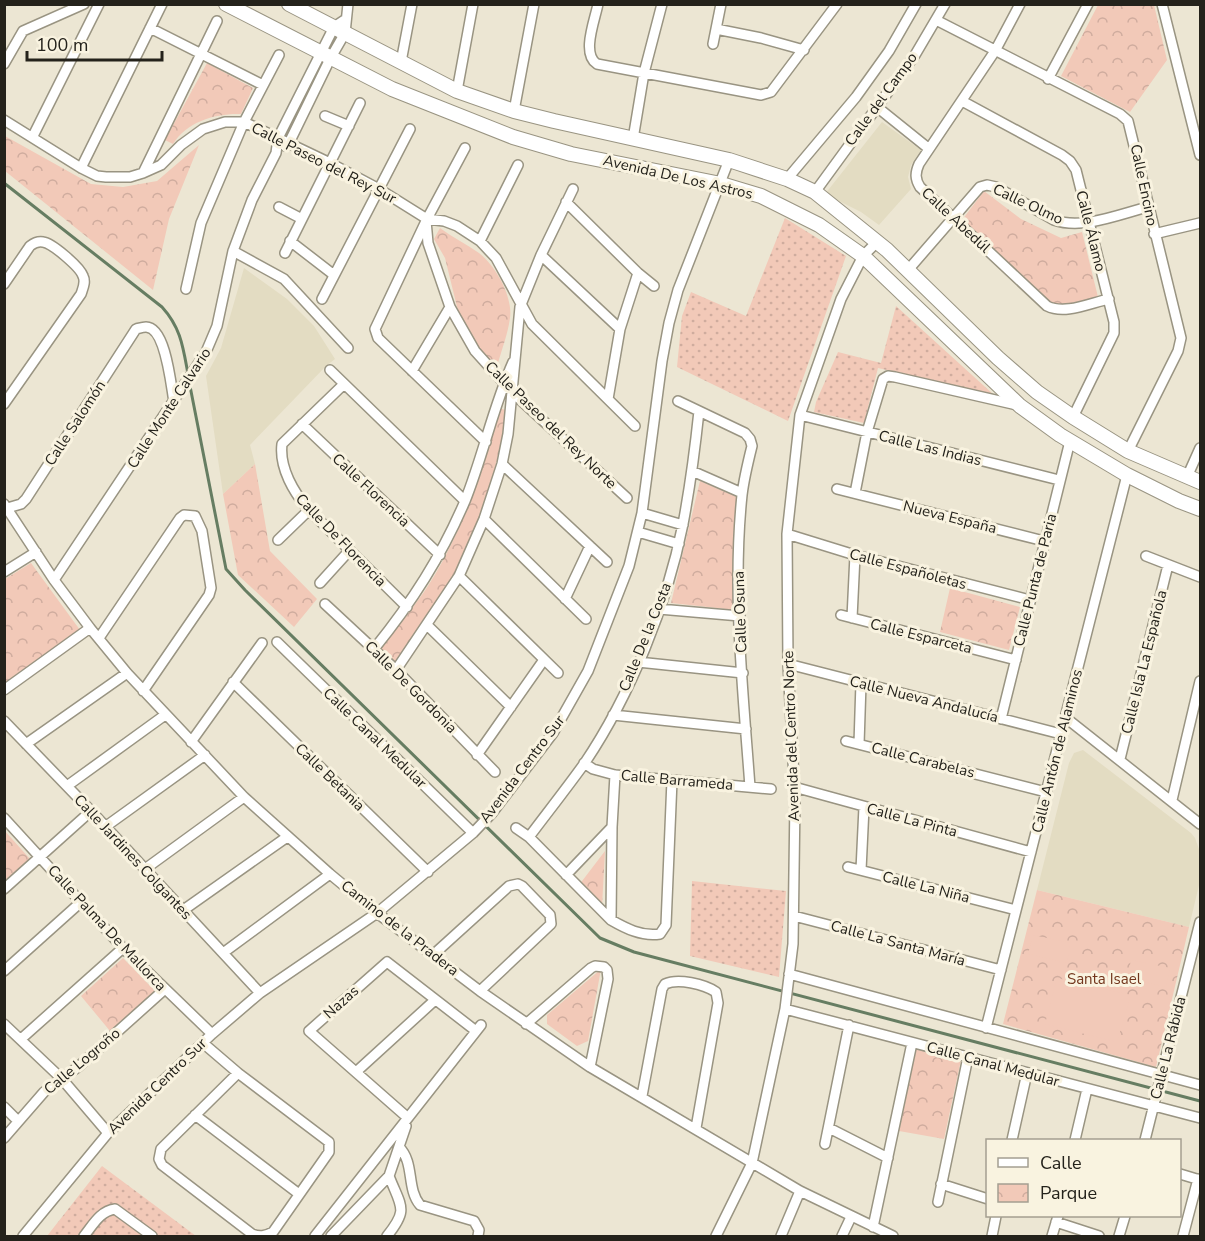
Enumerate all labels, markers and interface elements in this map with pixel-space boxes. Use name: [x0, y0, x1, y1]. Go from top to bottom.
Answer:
scale bar: [27, 24, 162, 62]
text: 100 m: [36, 33, 88, 57]
street label: Calle del Campo: [840, 48, 922, 150]
street label: Calle Paseo del Rey Sur: [248, 118, 400, 209]
street label: Calle Encino: [1126, 142, 1162, 228]
street label: Avenida De Los Astros: [601, 150, 755, 204]
street label: Calle Olmo: [990, 179, 1066, 229]
street label: Calle Abedúl: [917, 183, 995, 258]
street label: Calle Álamo: [1071, 188, 1111, 274]
street label: Calle Monte Calvario: [123, 344, 215, 472]
street label: Calle Paseo del Rey Norte: [481, 357, 621, 493]
street label: Calle Salomón: [40, 376, 110, 470]
street label: Calle Las Indias: [876, 426, 984, 470]
street label: Calle Florencia: [328, 449, 414, 531]
street label: Calle De Florencia: [291, 489, 391, 591]
street label: Nueva España: [901, 496, 999, 538]
street label: Calle Punta de Paria: [1009, 511, 1061, 649]
street label: Calle Españoletas: [847, 544, 969, 594]
street label: Calle Osuna: [729, 571, 751, 653]
street label: Calle De la Costa: [614, 580, 676, 694]
street label: Calle Isla La Española: [1116, 588, 1172, 736]
street label: Calle Esparceta: [868, 614, 974, 658]
street label: Calle De Gordonia: [360, 636, 462, 738]
street label: Avenida del Centro Norte: [778, 650, 804, 822]
street label: Calle Antón de Alaminos: [1027, 667, 1087, 835]
street label: Calle Nueva Andalucía: [848, 671, 1000, 727]
street label: Calle Canal Medular: [319, 683, 432, 793]
street label: Avenida Centro Sur: [475, 710, 570, 827]
street label: Calle Carabelas: [869, 737, 977, 783]
street label: Calle Betania: [291, 739, 369, 815]
street label: Calle Barrameda: [620, 765, 734, 795]
street label: Calle Jardines Colgantes: [70, 790, 196, 924]
street label: Calle La Pinta: [864, 798, 960, 842]
street label: Calle Palma De Mallorca: [43, 861, 171, 995]
street label: Calle La Niña: [880, 866, 972, 908]
street label: Camino de la Pradera: [337, 876, 463, 980]
street label: Calle La Santa María: [828, 915, 968, 971]
park label: Santa Isael: [1067, 969, 1142, 989]
street label: Nazas: [319, 981, 363, 1023]
street label: Calle La Rábida: [1146, 995, 1190, 1101]
street label: Calle Logroño: [40, 1023, 124, 1099]
street label: Avenida Centro Sur: [103, 1033, 211, 1139]
street label: Calle Canal Medular: [924, 1037, 1062, 1092]
legend: [986, 1139, 1181, 1217]
text: Calle: [1040, 1151, 1082, 1175]
text: Parque: [1040, 1181, 1097, 1205]

